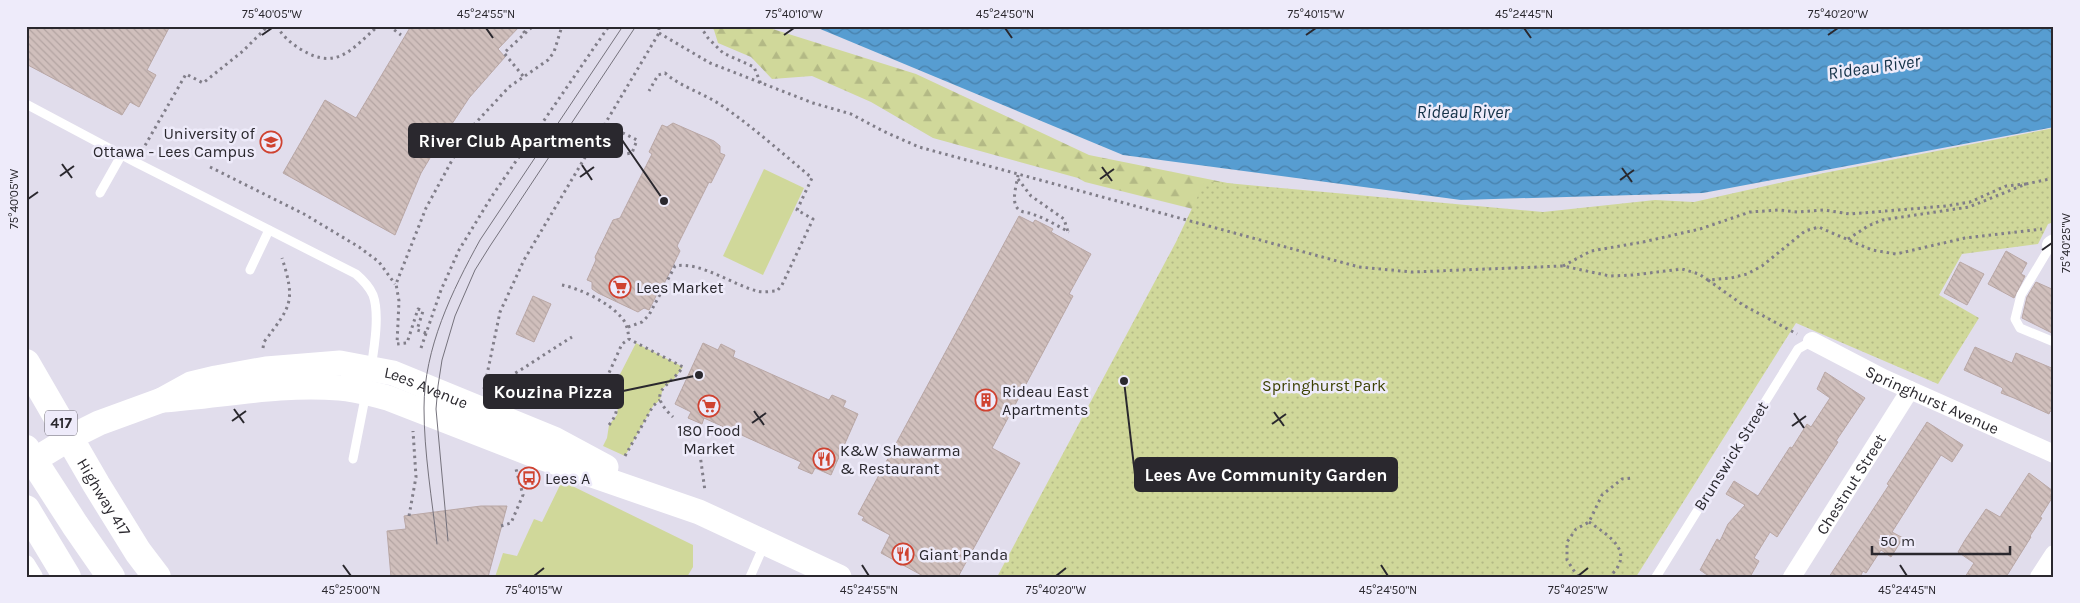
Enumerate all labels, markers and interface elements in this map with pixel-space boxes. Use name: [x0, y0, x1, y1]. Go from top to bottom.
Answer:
text: 75°40'05"W: [242, 7, 302, 21]
text: 45°24'55"N: [457, 7, 515, 21]
text: 75°40'10"W: [765, 7, 823, 21]
text: 45°24'50"N: [976, 7, 1034, 21]
text: 75°40'15"W: [1287, 7, 1345, 21]
text: 45°24'45"N: [1495, 7, 1553, 21]
text: 75°40'20"W: [1808, 7, 1868, 21]
water label: Rideau River: [1826, 50, 1922, 84]
water label: Rideau River: [1417, 101, 1510, 123]
place label: University of Ottawa - Lees Campus: [93, 124, 256, 161]
callout: River Club Apartments: [409, 124, 622, 157]
school or university icon: University of Ottawa - Lees Campus: [259, 130, 283, 154]
text: River Club Apartments: [418, 130, 612, 152]
text: 75°40'05"W: [7, 169, 21, 229]
text: 75°40'25"W: [2059, 213, 2073, 273]
supermarket icon: Lees Market: [608, 275, 632, 299]
place label: Lees Market: [636, 278, 724, 297]
street label: Springhurst Avenue: [1862, 361, 2002, 438]
street label: Lees Avenue: [383, 362, 471, 412]
callout: Kouzina Pizza: [484, 375, 623, 408]
park label: Springhurst Park: [1262, 376, 1386, 395]
text: Kouzina Pizza: [493, 381, 613, 403]
place label: Rideau East Apartments: [1002, 382, 1089, 419]
building icon: Rideau East Apartments: [974, 388, 998, 412]
supermarket icon: 180 Food Market: [697, 394, 721, 418]
street label: Brunswick Street: [1690, 398, 1772, 514]
road number: 417: [45, 410, 77, 436]
place label: 180 Food Market: [677, 421, 741, 458]
street label: Chestnut Street: [1812, 430, 1890, 538]
place label: K&W Shawarma & Restaurant: [840, 441, 961, 478]
restaurant icon: K&W Shawarma & Restaurant: [812, 447, 836, 471]
street label: Highway 417: [73, 454, 135, 540]
callout: Lees Ave Community Garden: [1135, 458, 1397, 491]
text: Lees Ave Community Garden: [1145, 464, 1387, 486]
bus stop icon: Lees A: [517, 466, 541, 490]
place label: Lees A: [545, 469, 590, 488]
scale bar: [1872, 523, 2010, 555]
text: 50 m: [1880, 532, 1915, 550]
restaurant icon: Giant Panda: [891, 542, 915, 566]
place label: Giant Panda: [919, 545, 1008, 564]
text: 45°25'00"N: [321, 583, 381, 597]
text: 75°40'15"W: [505, 583, 563, 597]
text: 45°24'55"N: [840, 583, 898, 597]
text: 75°40'20"W: [1026, 583, 1086, 597]
text: 45°24'50"N: [1359, 583, 1417, 597]
text: 75°40'25"W: [1548, 583, 1608, 597]
text: 45°24'45"N: [1878, 583, 1936, 597]

